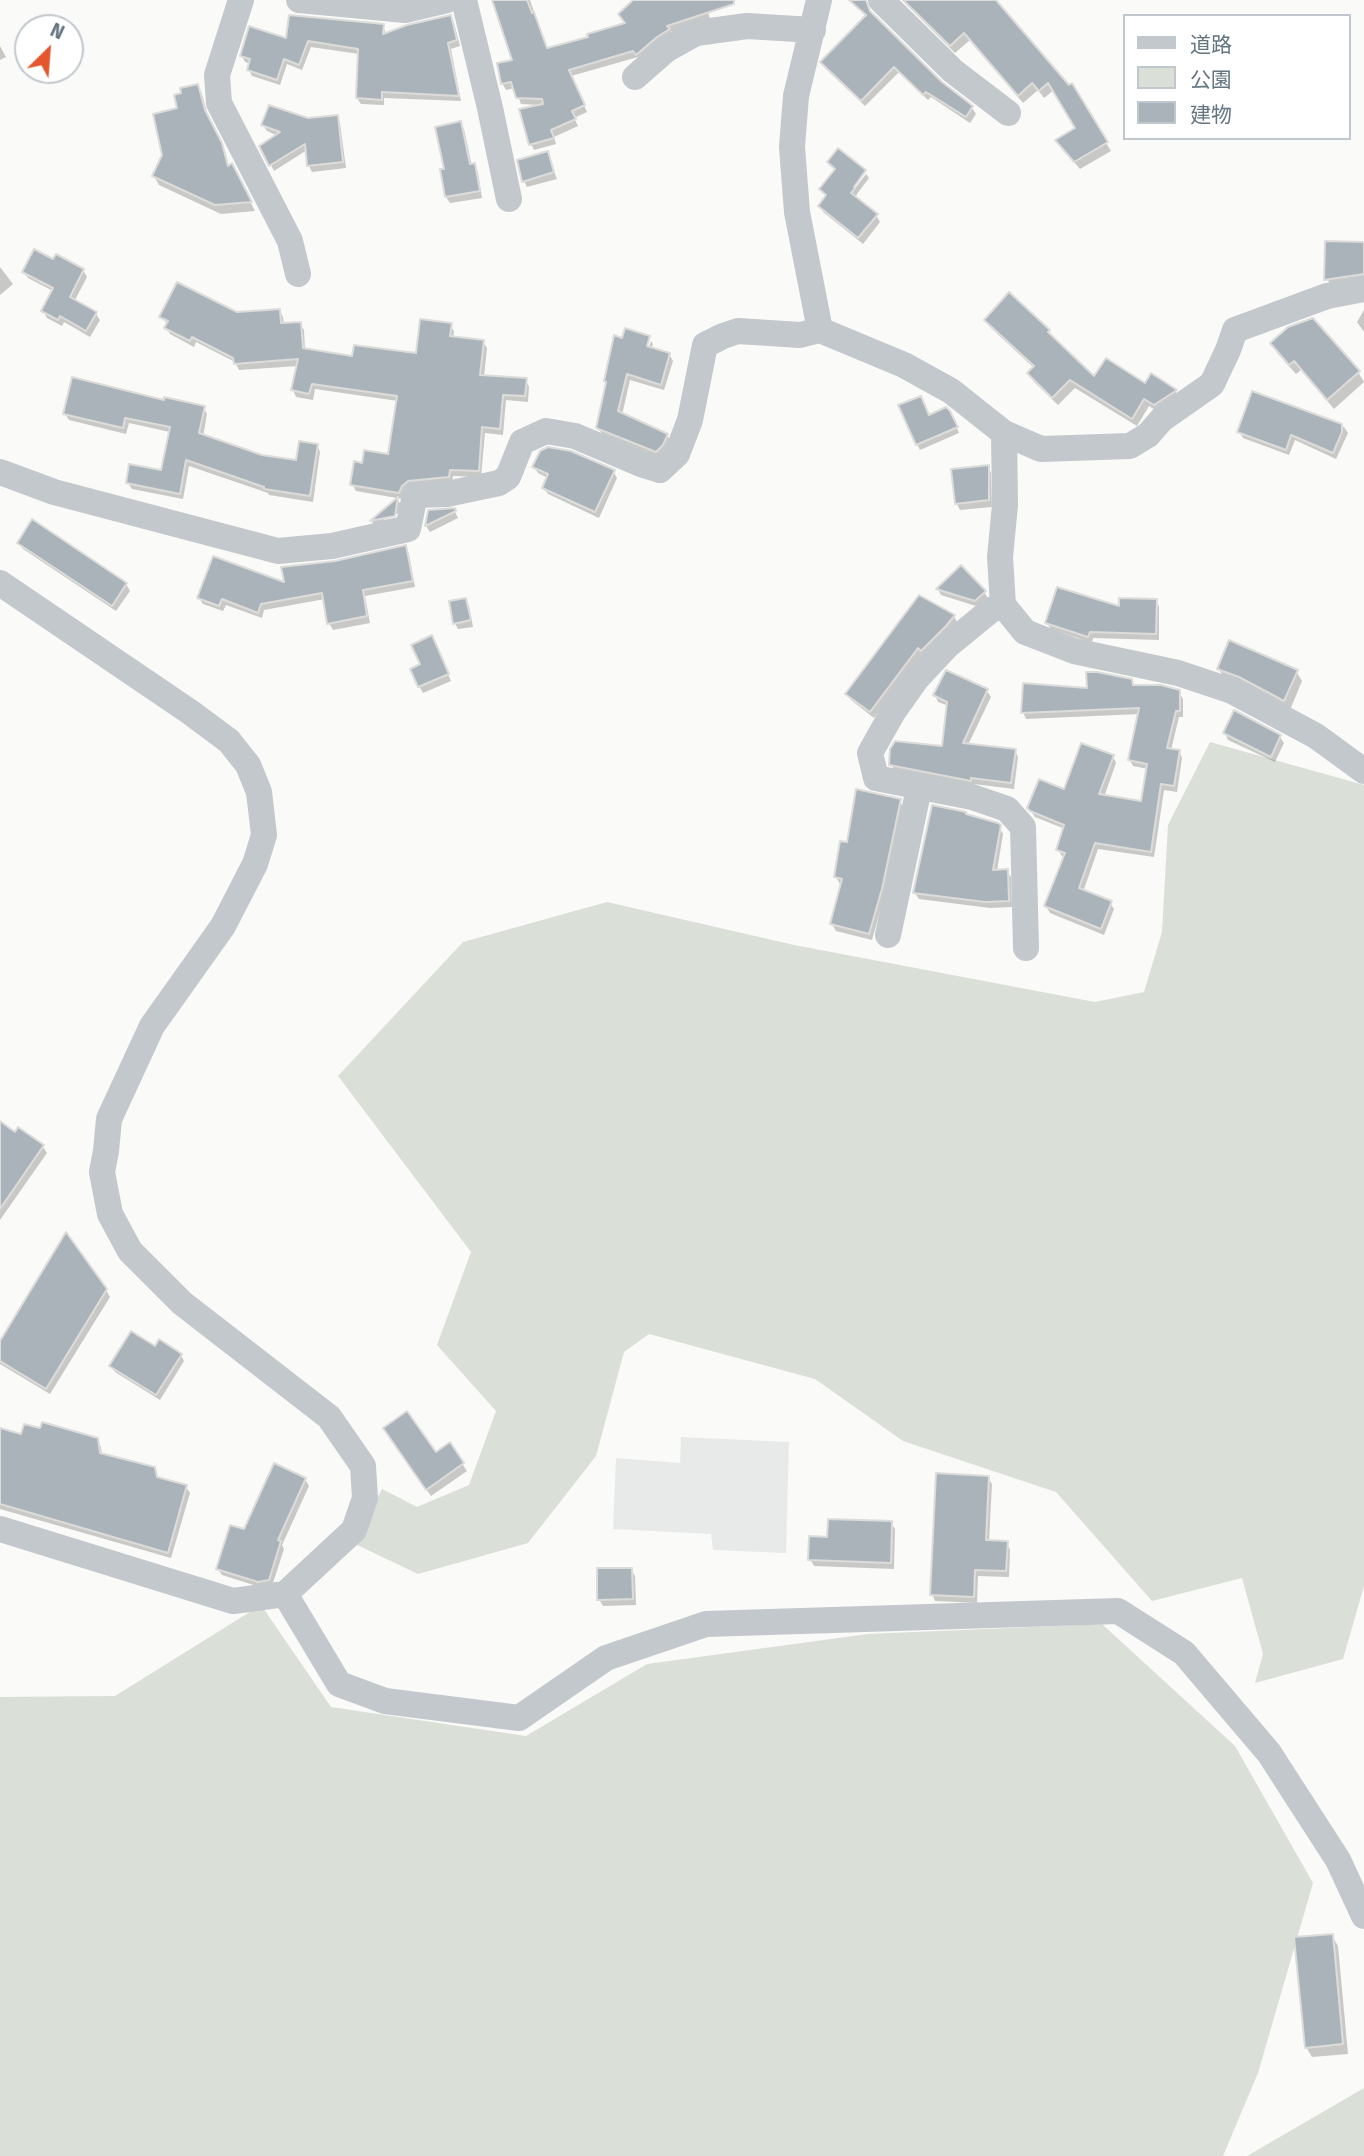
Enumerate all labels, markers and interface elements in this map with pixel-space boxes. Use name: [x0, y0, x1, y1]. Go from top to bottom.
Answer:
north arrow: [14, 14, 84, 84]
legend: [1122, 14, 1350, 140]
text: N: [47, 18, 68, 44]
text: 道路: [1190, 32, 1232, 58]
text: 公園: [1190, 67, 1232, 93]
text: 建物: [1190, 102, 1232, 128]

